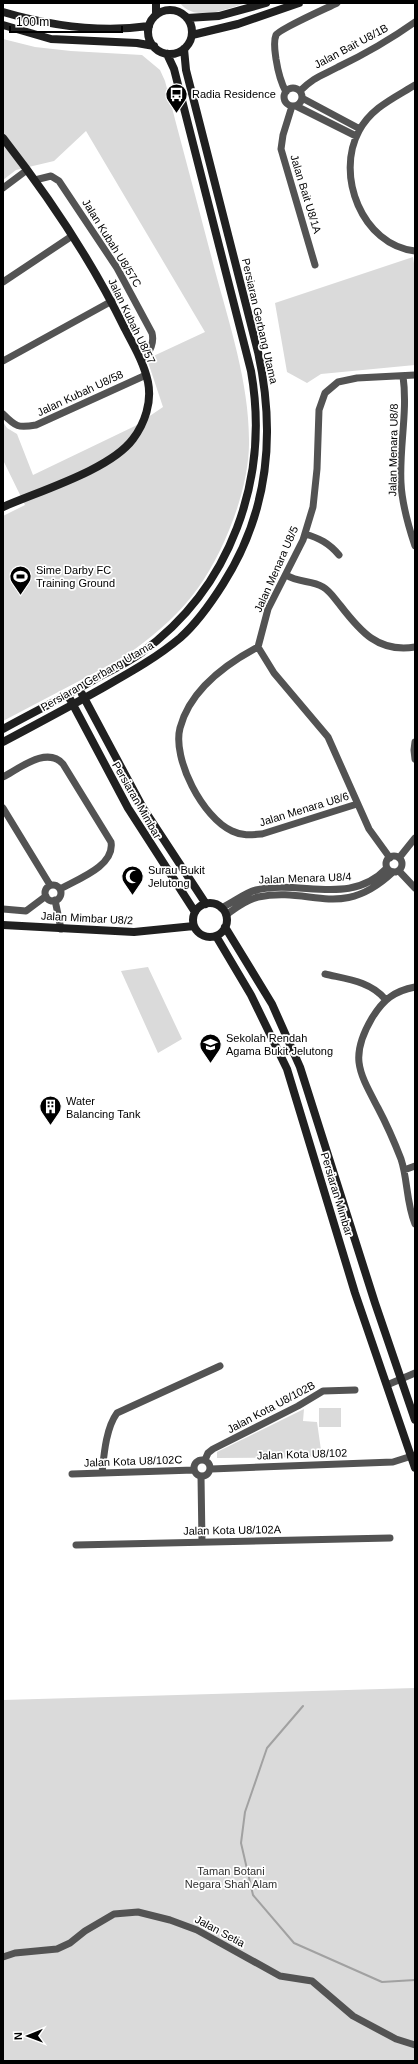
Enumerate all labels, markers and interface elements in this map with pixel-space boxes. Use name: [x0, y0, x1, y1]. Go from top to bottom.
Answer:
scale bar: [10, 8, 122, 34]
text: 100 m: [16, 15, 49, 29]
street label: Jalan Bait U8/1B: [312, 21, 390, 71]
bus stop icon: Radia Residence: [163, 81, 189, 114]
place label: Radia Residence: [192, 88, 276, 100]
street label: Jalan Bait U8/1A: [288, 153, 324, 236]
street label: Jalan Kubah U8/57C: [80, 197, 144, 289]
street label: Persiaran Gerbang Utama: [240, 257, 280, 386]
street label: Jalan Kubah U8/57: [106, 276, 158, 366]
street label: Jalan Kubah U8/58: [35, 368, 125, 418]
street label: Jalan Menara U8/8: [386, 403, 400, 497]
street label: Jalan Menara U8/5: [252, 524, 300, 614]
sports icon: Sime Darby FC Training Ground: [8, 563, 34, 596]
place label: Sime Darby FC Training Ground: [36, 564, 115, 589]
street label: Persiaran Gerbang Utama: [38, 638, 156, 713]
street label: Persiaran Mimbar: [110, 759, 164, 841]
street label: Jalan Menara U8/6: [258, 790, 350, 828]
mosque icon: Surau Bukit Jelutong: [120, 863, 146, 896]
place label: Surau Bukit Jelutong: [148, 864, 205, 889]
street label: Jalan Menara U8/4: [258, 870, 352, 886]
street label: Jalan Mimbar U8/2: [41, 910, 133, 926]
school or university icon: Sekolah Rendah Agama Bukit Jelutong: [198, 1031, 224, 1064]
place label: Sekolah Rendah Agama Bukit Jelutong: [226, 1032, 333, 1057]
building icon: Water Balancing Tank: [38, 1094, 64, 1127]
place label: Water Balancing Tank: [66, 1095, 141, 1120]
street label: Persiaran Mimbar: [319, 1151, 356, 1238]
street label: Jalan Kota U8/102B: [225, 1379, 317, 1435]
street label: Jalan Kota U8/102: [257, 1446, 347, 1462]
street label: Jalan Kota U8/102C: [84, 1453, 182, 1469]
street label: Jalan Kota U8/102A: [183, 1523, 282, 1537]
park label: Taman Botani Negara Shah Alam: [185, 1865, 277, 1890]
street label: Jalan Setia: [193, 1913, 248, 1949]
north arrow: [8, 2016, 48, 2056]
text: N: [12, 2032, 24, 2040]

